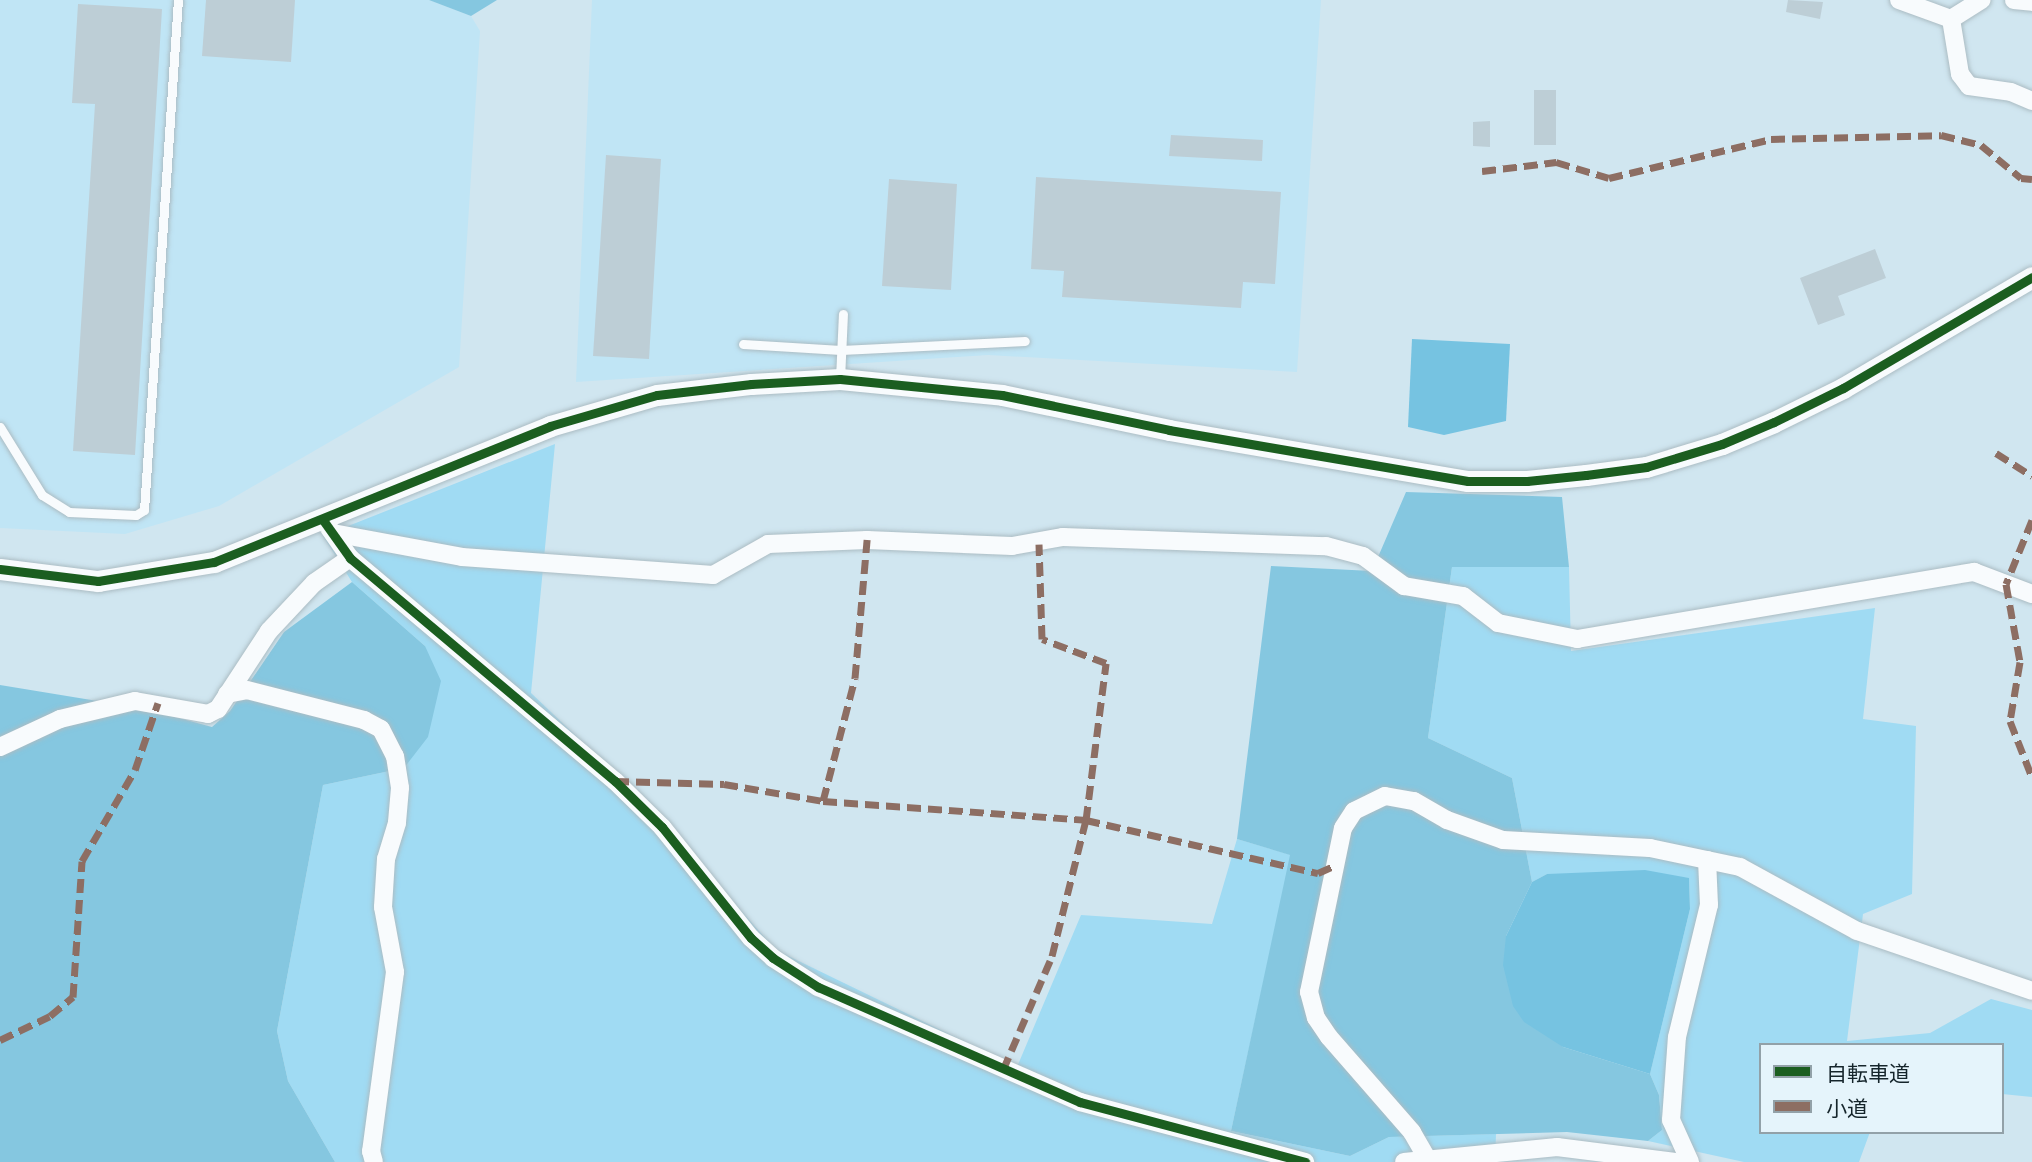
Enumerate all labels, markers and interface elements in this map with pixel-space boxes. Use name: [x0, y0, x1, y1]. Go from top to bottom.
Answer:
legend: [1759, 1043, 2004, 1134]
text: 自転車道: [1826, 1061, 1910, 1087]
text: 小道: [1826, 1096, 1868, 1122]

